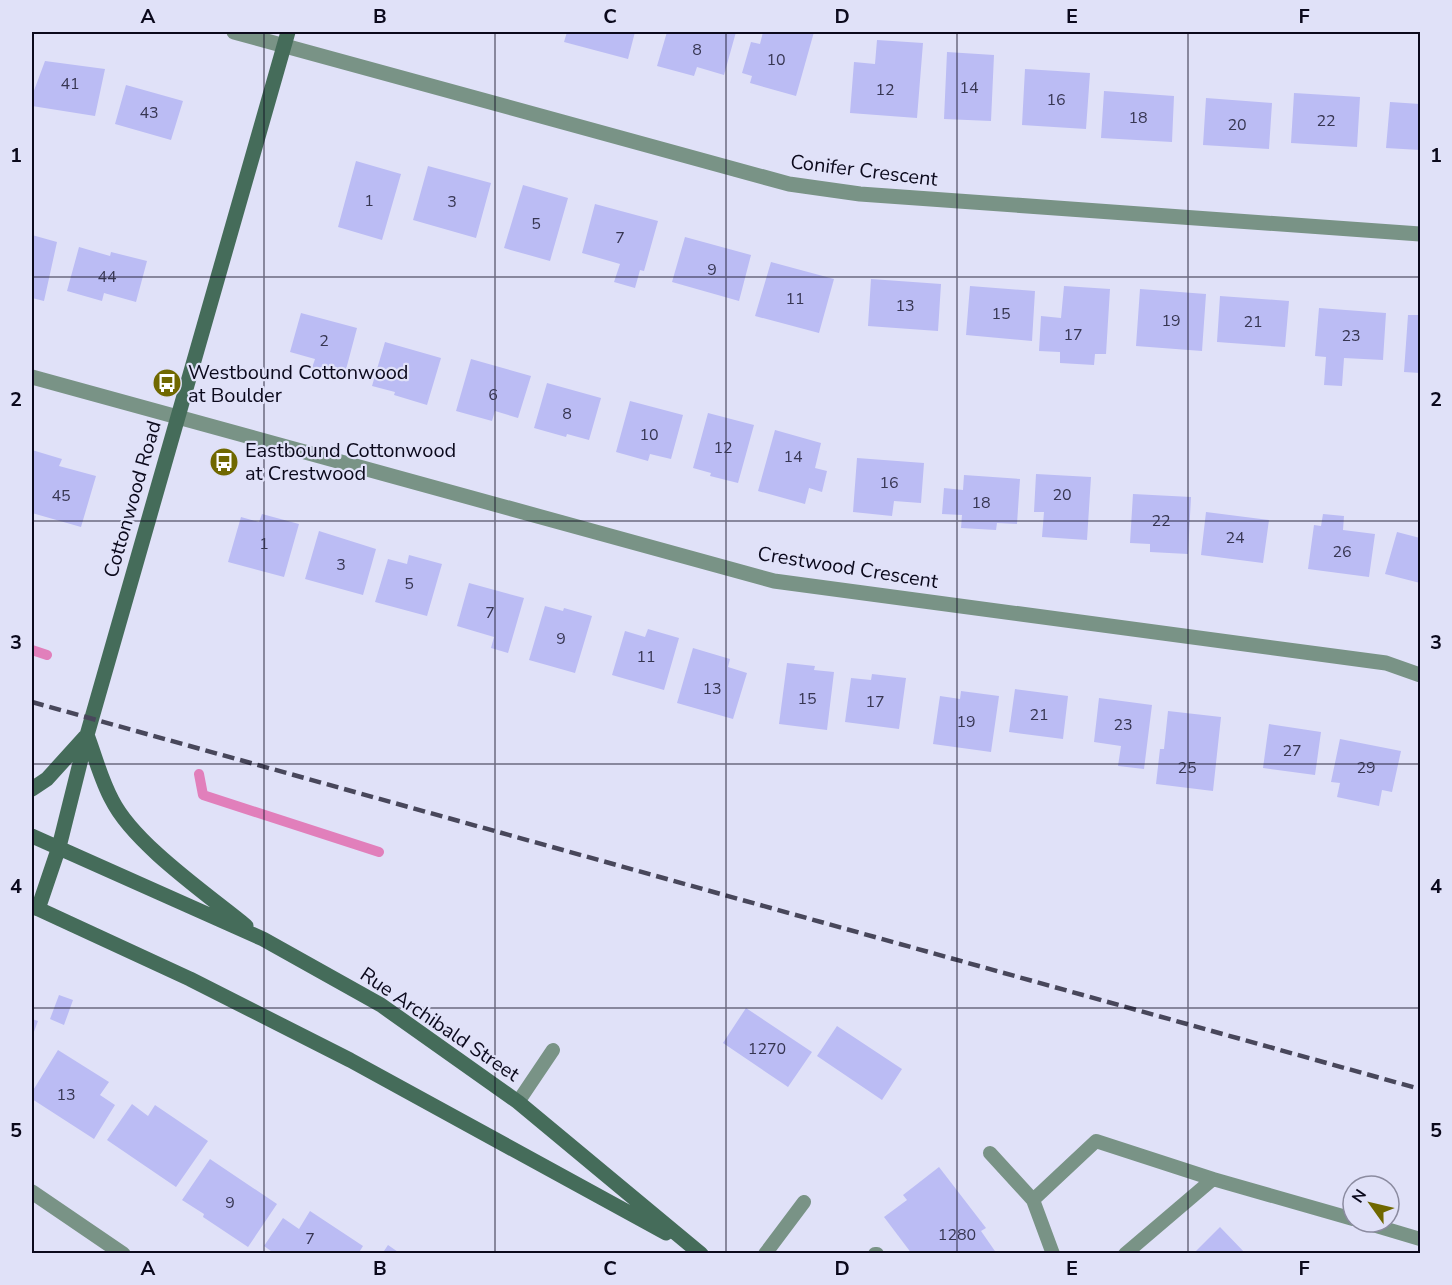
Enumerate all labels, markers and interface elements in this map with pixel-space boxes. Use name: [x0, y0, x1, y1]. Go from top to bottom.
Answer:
text: A: [141, 3, 156, 30]
text: B: [373, 3, 387, 30]
text: C: [603, 3, 617, 30]
text: D: [834, 3, 850, 30]
text: E: [1066, 3, 1078, 30]
text: F: [1298, 3, 1310, 30]
house number: 8: [692, 39, 702, 61]
house number: 10: [766, 49, 786, 71]
house number: 41: [60, 73, 80, 95]
house number: 14: [959, 77, 979, 99]
house number: 12: [875, 79, 895, 101]
house number: 16: [1046, 89, 1066, 111]
house number: 43: [139, 102, 159, 124]
house number: 18: [1128, 107, 1148, 129]
house number: 22: [1316, 110, 1336, 132]
house number: 20: [1227, 114, 1247, 136]
text: 1: [10, 142, 22, 169]
text: 1: [1430, 142, 1442, 169]
street label: Conifer Crescent: [789, 148, 940, 193]
house number: 1: [364, 190, 374, 212]
house number: 3: [447, 191, 457, 213]
house number: 5: [531, 213, 541, 235]
house number: 7: [615, 227, 625, 249]
house number: 9: [707, 259, 717, 281]
house number: 44: [97, 266, 117, 288]
house number: 11: [785, 288, 805, 310]
house number: 13: [895, 295, 915, 317]
house number: 15: [991, 303, 1011, 325]
house number: 19: [1161, 310, 1181, 332]
house number: 21: [1243, 311, 1263, 333]
house number: 17: [1063, 324, 1083, 346]
house number: 23: [1341, 325, 1361, 347]
house number: 2: [319, 330, 329, 352]
place label: Westbound Cottonwood at Boulder: [188, 359, 409, 409]
bus stop icon: Westbound Cottonwood at Boulder: [151, 367, 183, 399]
house number: 6: [488, 384, 498, 406]
text: 2: [10, 386, 22, 413]
text: 2: [1430, 386, 1442, 413]
house number: 8: [562, 403, 572, 425]
street label: Cottonwood Road: [97, 418, 168, 581]
house number: 10: [639, 424, 659, 446]
place label: Eastbound Cottonwood at Crestwood: [245, 437, 456, 487]
house number: 12: [713, 437, 733, 459]
bus stop icon: Eastbound Cottonwood at Crestwood: [208, 446, 240, 478]
house number: 14: [783, 446, 803, 468]
house number: 16: [879, 472, 899, 494]
house number: 20: [1052, 484, 1072, 506]
house number: 45: [51, 485, 71, 507]
house number: 18: [971, 492, 991, 514]
house number: 22: [1151, 510, 1171, 532]
house number: 24: [1225, 527, 1245, 549]
house number: 1: [259, 533, 269, 555]
street label: Crestwood Crescent: [756, 540, 941, 595]
house number: 26: [1332, 541, 1352, 563]
house number: 3: [336, 554, 346, 576]
house number: 5: [404, 573, 414, 595]
house number: 7: [485, 602, 495, 624]
house number: 9: [556, 628, 566, 650]
text: 3: [10, 629, 22, 656]
text: 3: [1430, 629, 1442, 656]
house number: 11: [636, 646, 656, 668]
house number: 13: [702, 678, 722, 700]
house number: 15: [797, 688, 817, 710]
house number: 17: [865, 691, 885, 713]
house number: 21: [1029, 704, 1049, 726]
house number: 19: [956, 711, 976, 733]
house number: 23: [1113, 714, 1133, 736]
house number: 27: [1282, 740, 1302, 762]
house number: 25: [1177, 757, 1197, 779]
house number: 29: [1356, 757, 1376, 779]
text: 4: [10, 873, 22, 900]
text: 4: [1430, 873, 1442, 900]
street label: Rue Archibald Street: [355, 961, 525, 1088]
house number: 1270: [748, 1038, 786, 1060]
house number: 13: [56, 1084, 76, 1106]
text: 5: [10, 1117, 22, 1144]
text: 5: [1430, 1117, 1442, 1144]
north arrow: [1341, 1174, 1401, 1234]
text: N: [1347, 1185, 1372, 1207]
house number: 9: [225, 1192, 235, 1214]
house number: 1280: [938, 1224, 976, 1246]
house number: 7: [305, 1228, 315, 1250]
text: A: [141, 1255, 156, 1282]
text: B: [373, 1255, 387, 1282]
text: C: [603, 1255, 617, 1282]
text: D: [834, 1255, 850, 1282]
text: E: [1066, 1255, 1078, 1282]
text: F: [1298, 1255, 1310, 1282]

